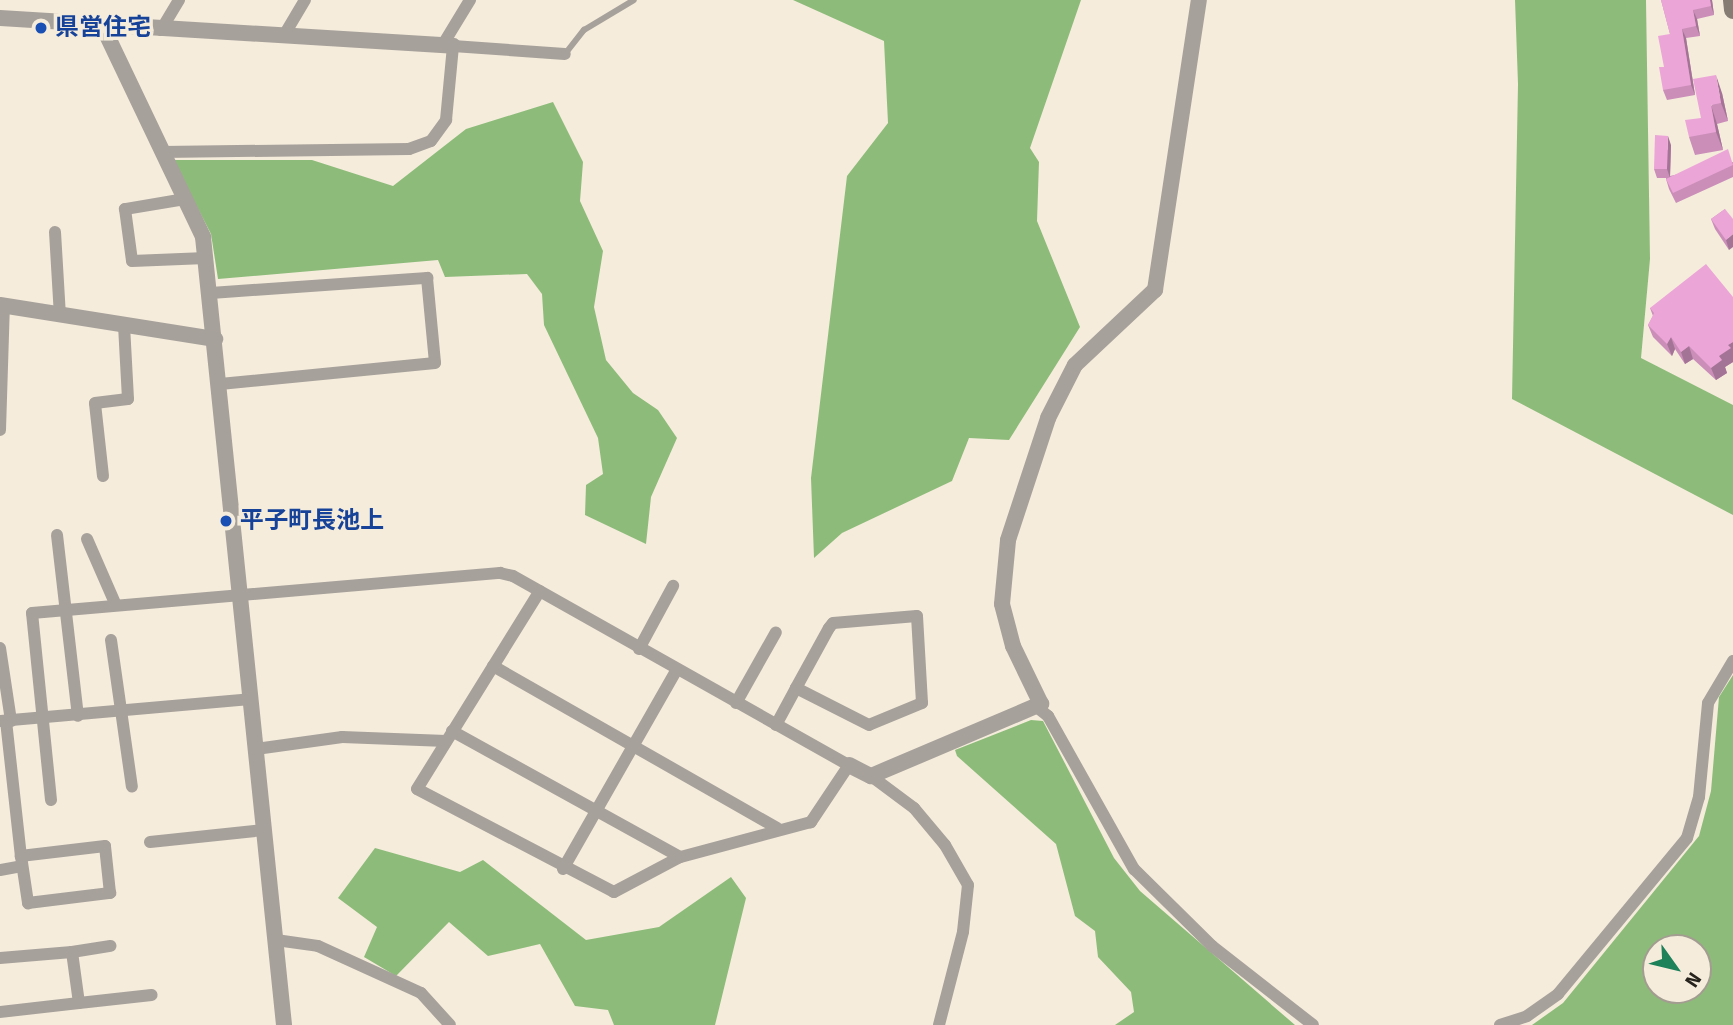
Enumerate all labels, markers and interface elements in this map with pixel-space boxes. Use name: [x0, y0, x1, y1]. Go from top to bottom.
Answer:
place label: 県営住宅: [55, 14, 151, 42]
marker: 県営住宅: [33, 20, 49, 36]
place label: 平子町長池上: [240, 507, 384, 535]
marker: 平子町長池上: [218, 513, 234, 529]
north arrow: [1642, 934, 1712, 1004]
text: N: [1680, 968, 1706, 992]

